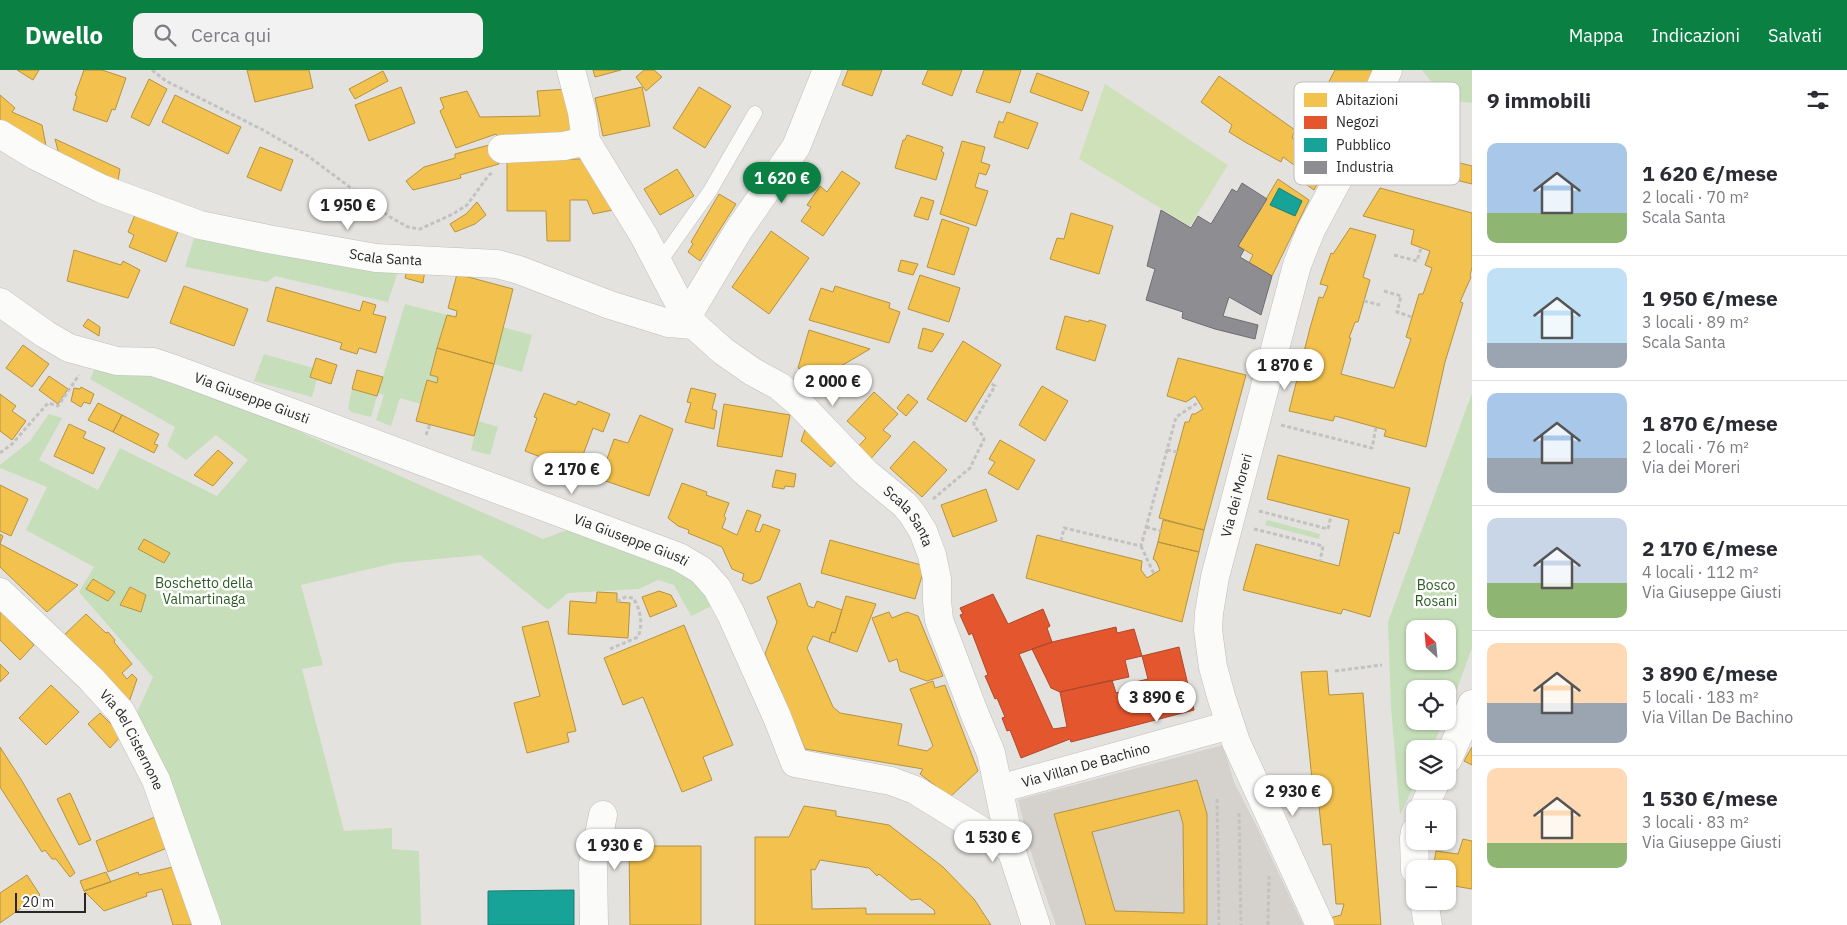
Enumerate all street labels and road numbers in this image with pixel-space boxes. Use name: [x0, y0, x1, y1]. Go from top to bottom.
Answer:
street label: Scala Santa: [348, 244, 423, 269]
street label: Via Giuseppe Giusti: [192, 368, 312, 428]
street label: Via dei Moreri: [1217, 452, 1256, 539]
street label: Scala Santa: [880, 482, 937, 550]
street label: Via Giuseppe Giusti: [571, 510, 692, 570]
street label: Via del Cisternone: [96, 686, 168, 793]
street label: Via Villan De Bachino: [1019, 739, 1152, 791]

